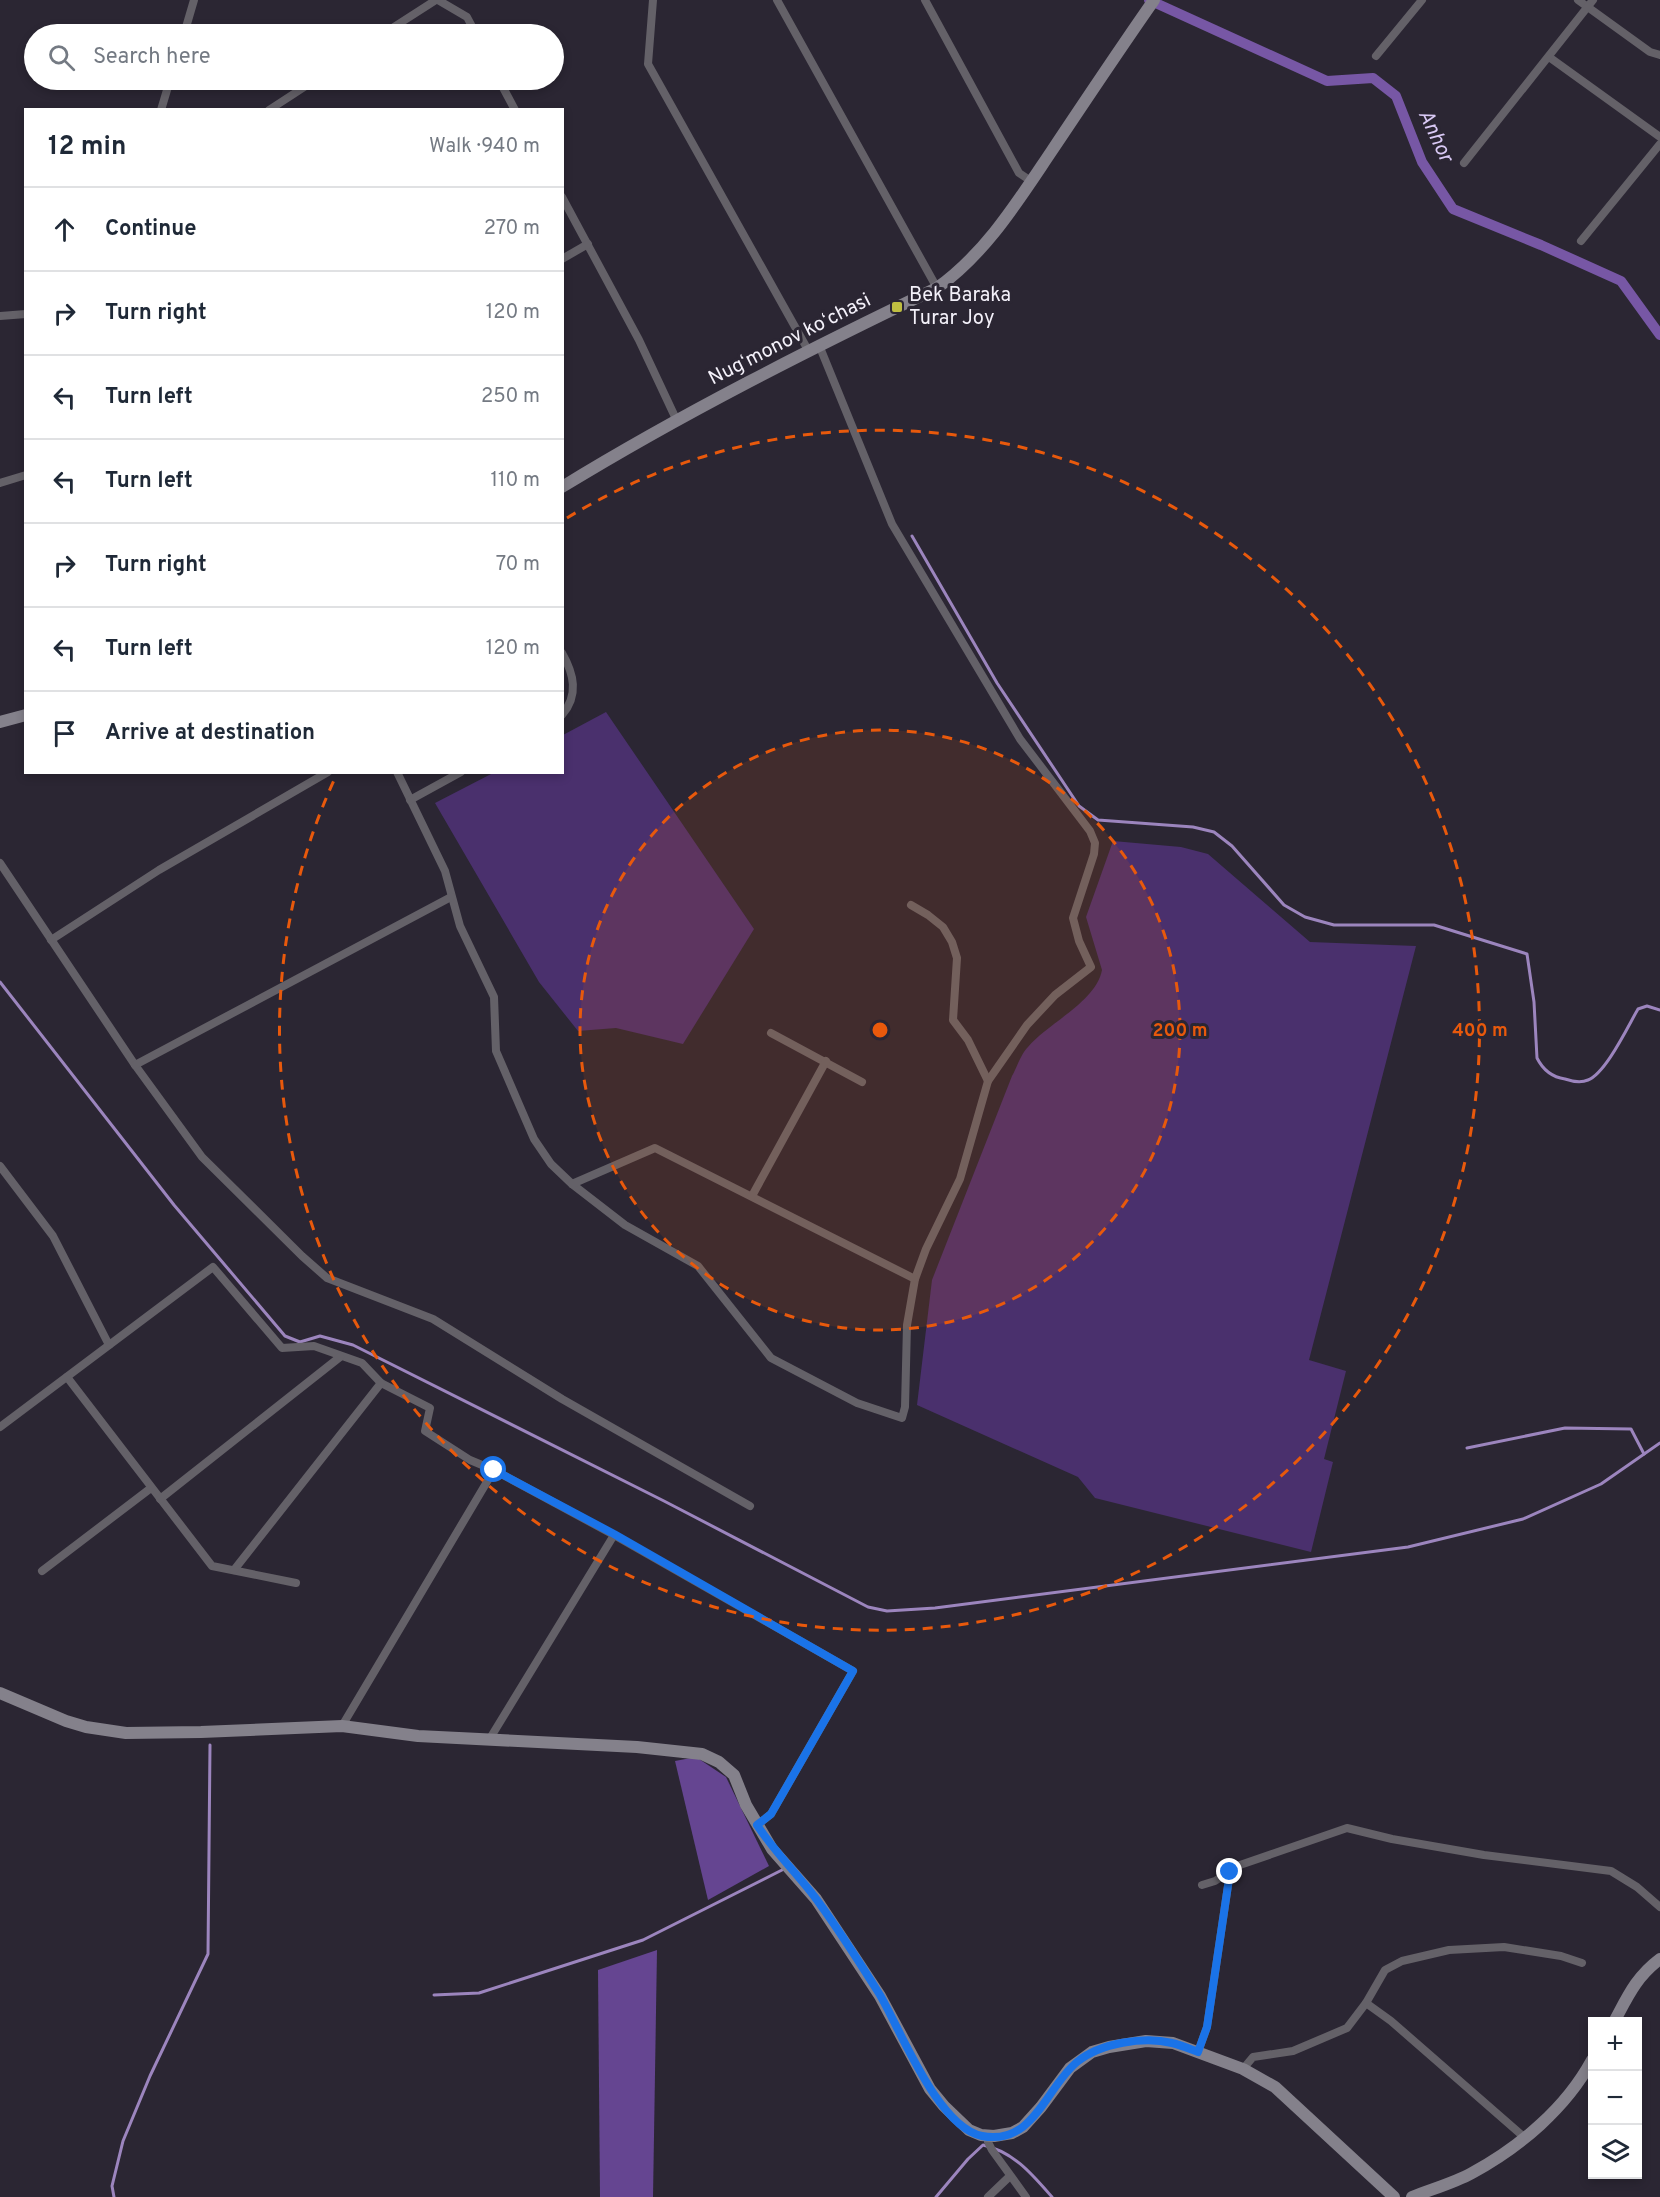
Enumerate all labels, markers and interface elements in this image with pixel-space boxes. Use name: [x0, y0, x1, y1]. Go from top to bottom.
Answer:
search box: [24, 24, 564, 90]
icon: search: [45, 41, 78, 74]
text: Search here: [93, 44, 211, 71]
water label: Anhor: [1411, 105, 1460, 169]
text: 12 min: [48, 131, 126, 164]
text: Walk · 940 m: [429, 134, 540, 160]
icon: ahead: [48, 213, 81, 246]
text: Continue: [105, 216, 196, 243]
text: 270 m: [484, 216, 540, 242]
place label: Bek Baraka Turar Joy: [909, 283, 1011, 332]
street label: Nugʻmonov koʻchasi: [704, 288, 876, 392]
icon: right: [48, 297, 81, 330]
text: Turn right: [105, 300, 207, 327]
text: 120 m: [486, 300, 540, 326]
marker: Bek Baraka Turar Joy: [890, 300, 904, 314]
icon: left: [48, 381, 81, 414]
text: Turn left: [105, 384, 193, 411]
text: 250 m: [481, 384, 540, 410]
icon: left: [48, 465, 81, 498]
text: Turn left: [105, 468, 193, 495]
text: 110 m: [491, 468, 540, 494]
icon: right: [48, 549, 81, 582]
text: Turn right: [105, 552, 207, 579]
text: 70 m: [496, 552, 540, 578]
icon: left: [48, 633, 81, 666]
text: Turn left: [105, 636, 193, 663]
text: 120 m: [486, 636, 540, 662]
icon: arrive: [48, 717, 81, 750]
text: Arrive at destination: [105, 720, 315, 747]
centre of rings: [870, 1020, 890, 1040]
text: 200 m: [1152, 1020, 1208, 1043]
text: 400 m: [1452, 1020, 1508, 1043]
route start: [480, 1456, 506, 1482]
route end: [1216, 1858, 1242, 1884]
map controls: [1588, 2017, 1642, 2179]
button: +: [1588, 2017, 1642, 2071]
button: −: [1588, 2071, 1642, 2125]
button: layers: [1588, 2125, 1642, 2179]

